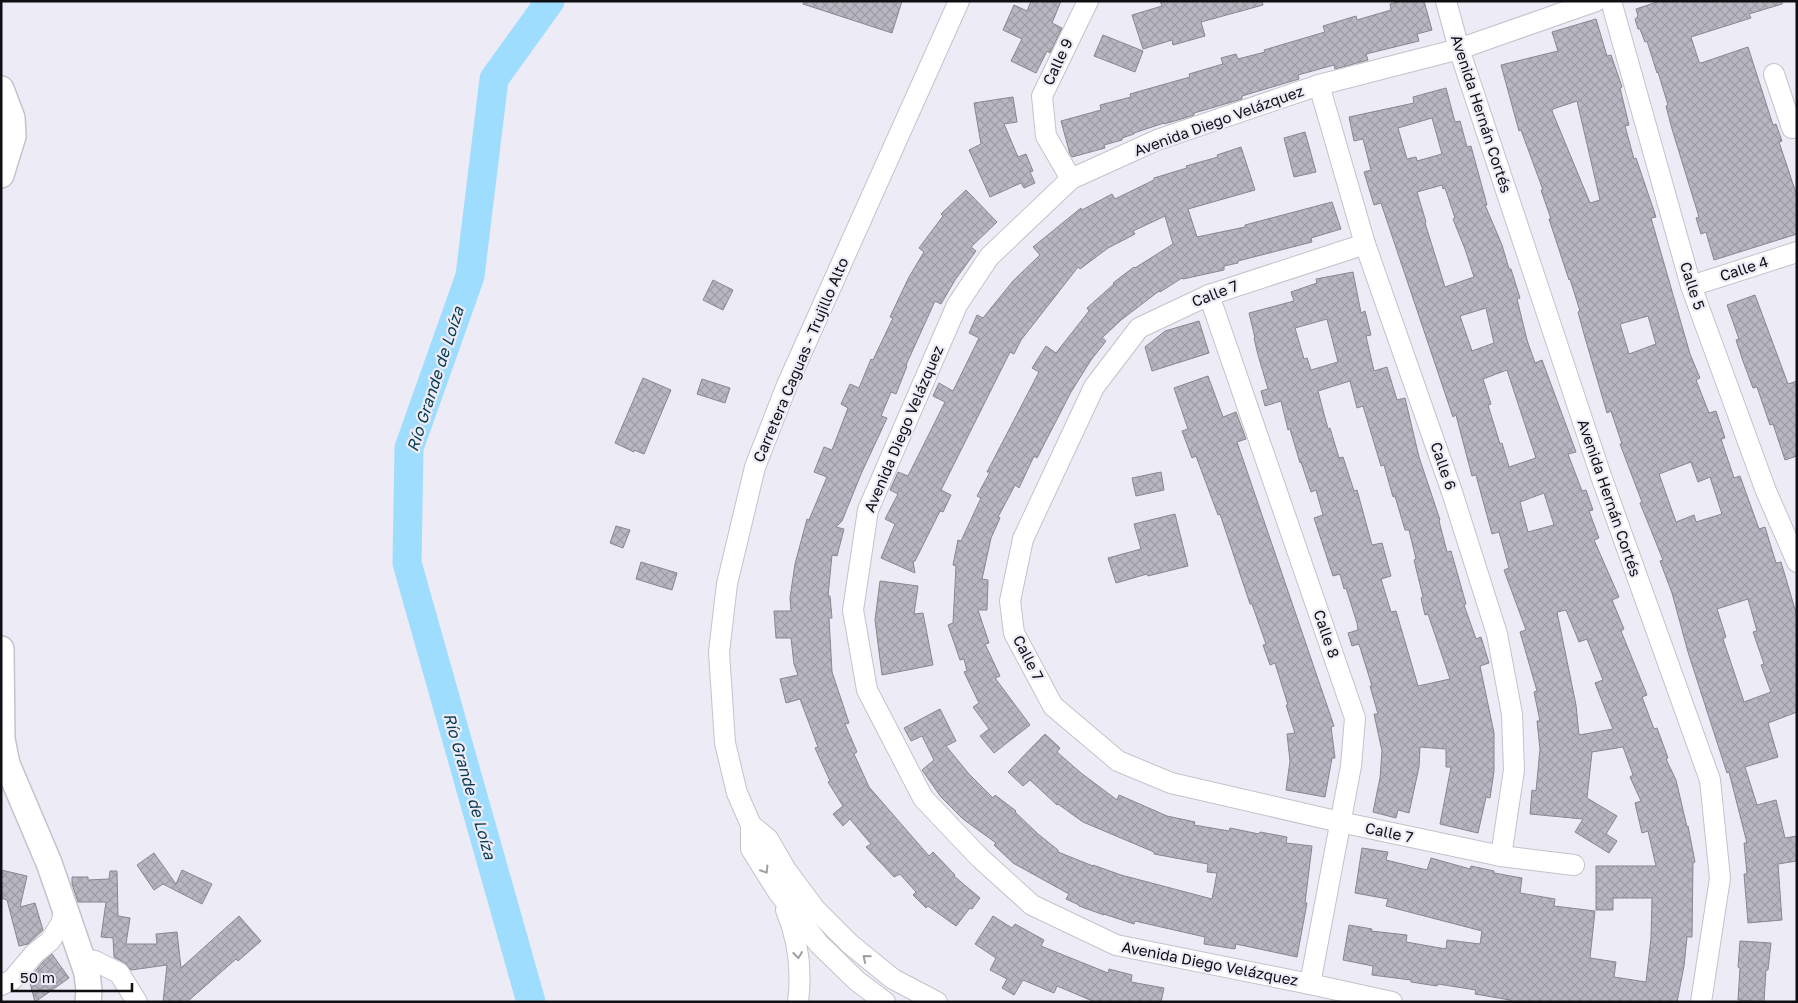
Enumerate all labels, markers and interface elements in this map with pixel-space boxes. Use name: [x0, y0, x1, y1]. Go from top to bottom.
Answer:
street label: Avenida Hernán Cortés: [1448, 32, 1516, 195]
street label: Calle 9: [1038, 35, 1076, 88]
street label: Avenida Diego Velázquez: [1131, 81, 1306, 159]
street label: Calle 4: [1717, 252, 1770, 284]
street label: Carretera Caguas - Trujillo Alto: [749, 255, 851, 465]
street label: Calle 5: [1677, 259, 1709, 312]
street label: Calle 7: [1189, 276, 1241, 310]
water label: Río Grande de Loíza: [402, 303, 468, 454]
street label: Avenida Diego Velázquez: [860, 342, 947, 515]
street label: Avenida Hernán Cortés: [1575, 417, 1645, 579]
street label: Calle 6: [1427, 439, 1461, 492]
street label: Calle 8: [1310, 607, 1344, 660]
street label: Calle 7: [1010, 632, 1048, 683]
water label: Río Grande de Loíza: [440, 711, 501, 862]
street label: Calle 7: [1364, 818, 1415, 846]
one-way arrow: [758, 864, 768, 873]
street label: Avenida Diego Velázquez: [1120, 937, 1300, 989]
one-way arrow: [792, 951, 803, 959]
one-way arrow: [863, 955, 872, 964]
scale bar: [12, 960, 132, 992]
text: 50 m: [20, 968, 55, 986]

